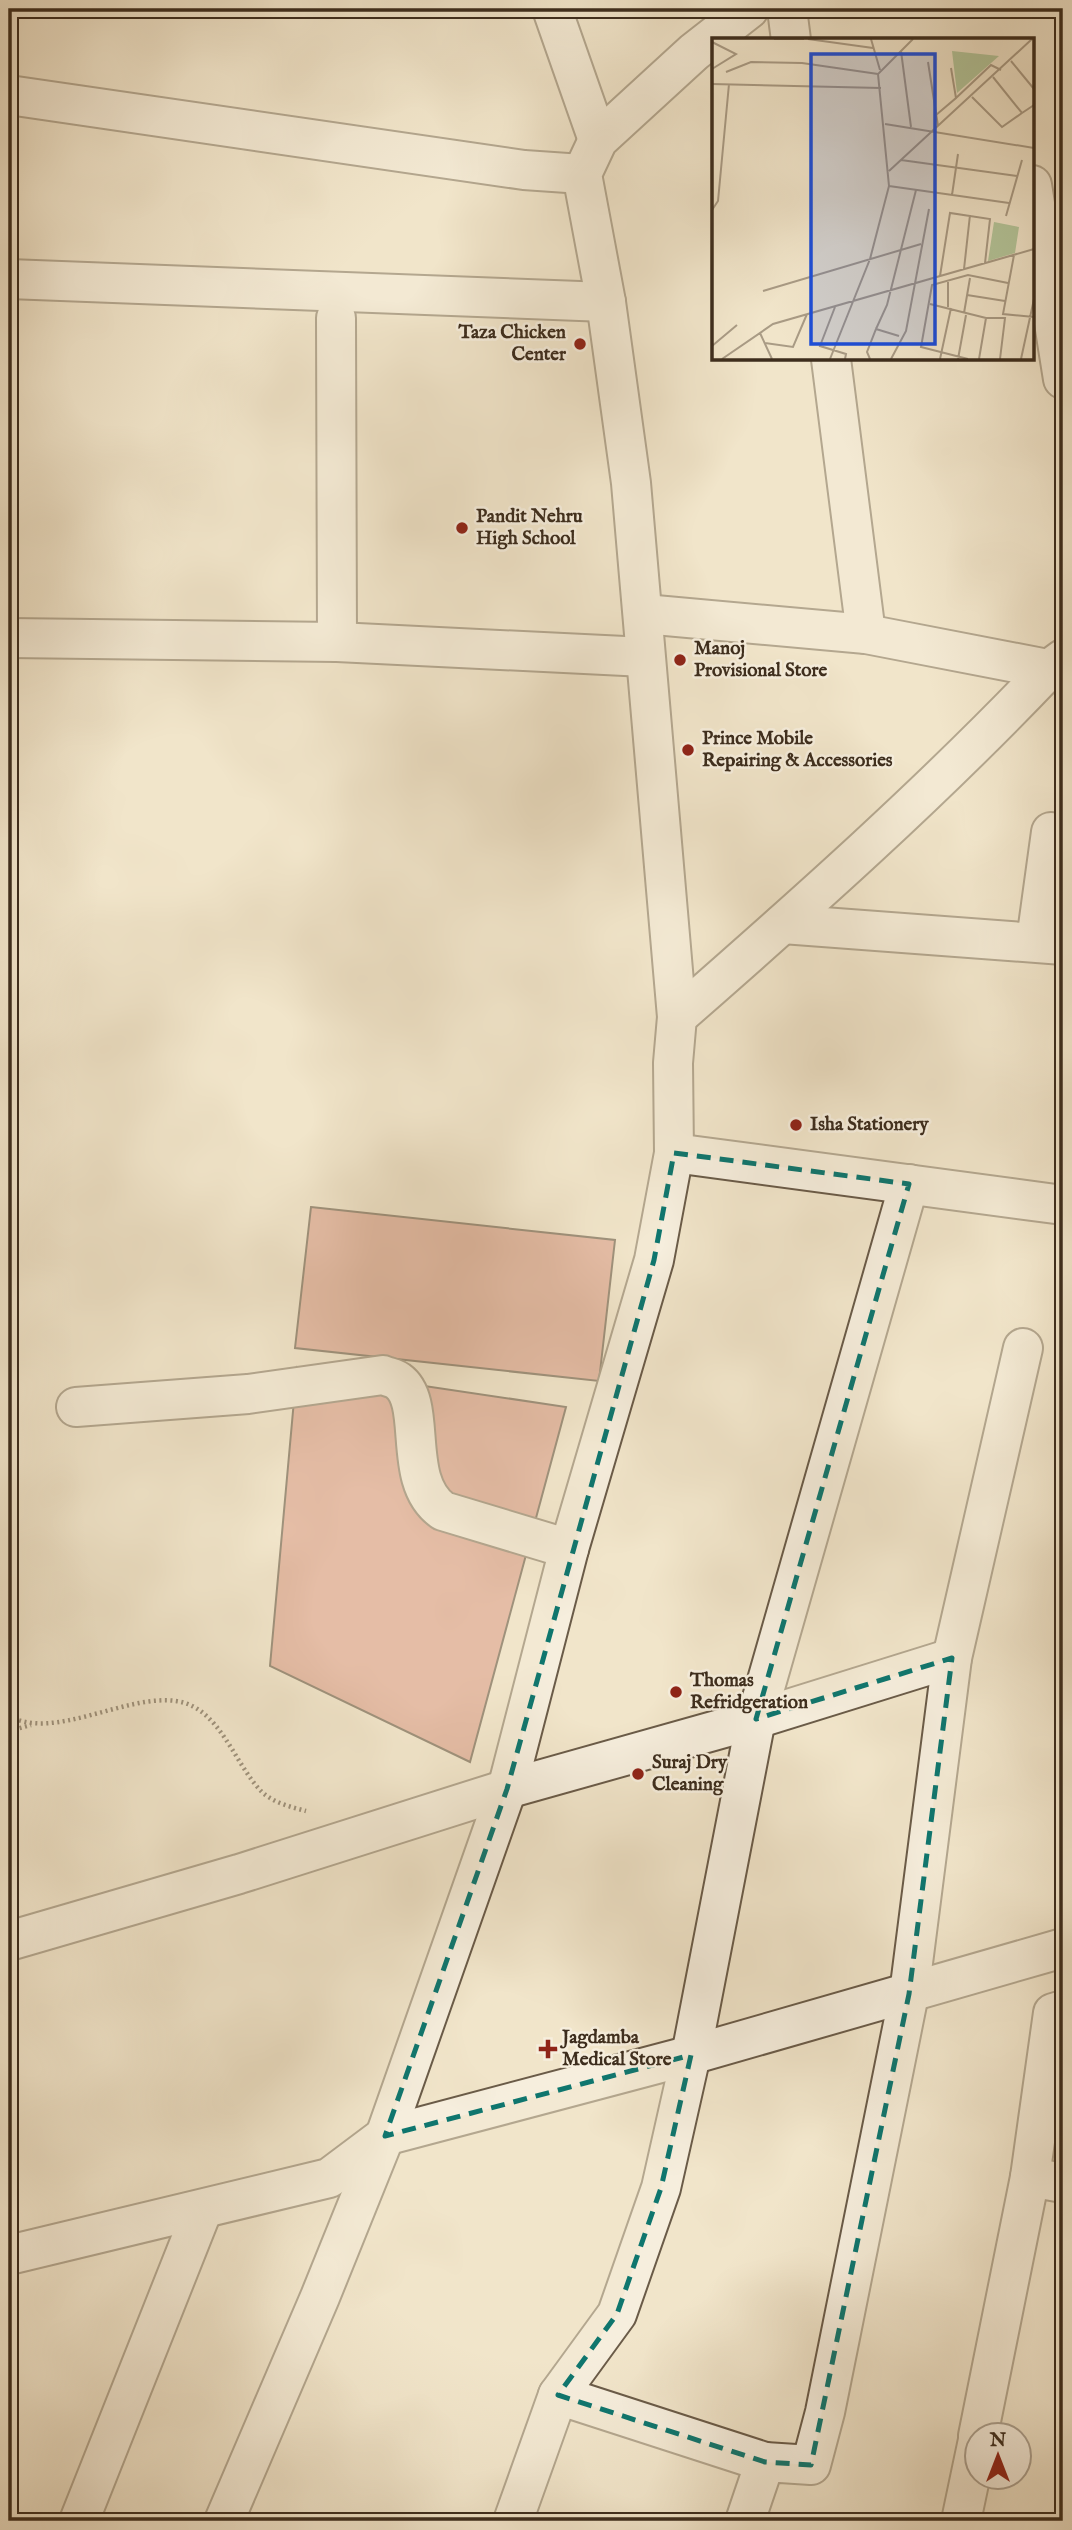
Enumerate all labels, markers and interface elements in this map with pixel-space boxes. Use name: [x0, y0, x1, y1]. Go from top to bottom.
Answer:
inset map: [712, 38, 1034, 360]
place label: Taza Chicken Center: [457, 321, 567, 367]
marker: Taza Chicken Center: [572, 336, 588, 352]
place label: Pandit Nehru High School: [476, 505, 583, 551]
marker: Pandit Nehru High School: [454, 520, 470, 536]
place label: Manoj Provisional Store: [694, 637, 827, 683]
marker: Manoj Provisional Store: [672, 652, 688, 668]
place label: Prince Mobile Repairing & Accessories: [702, 727, 893, 773]
marker: Prince Mobile Repairing & Accessories: [680, 742, 696, 758]
place label: Isha Stationery: [810, 1113, 929, 1137]
marker: Isha Stationery: [788, 1117, 804, 1133]
place label: Thomas Refridgeration: [689, 1669, 808, 1715]
marker: Thomas Refridgeration: [668, 1684, 684, 1700]
place label: Suraj Dry Cleaning: [652, 1751, 728, 1797]
marker: Suraj Dry Cleaning: [630, 1766, 646, 1782]
place label: Jagdamba Medical Store: [559, 2026, 672, 2072]
marker: Jagdamba Medical Store: [540, 2041, 556, 2057]
north arrow: [964, 2422, 1034, 2492]
text: N: [989, 2429, 1007, 2453]

